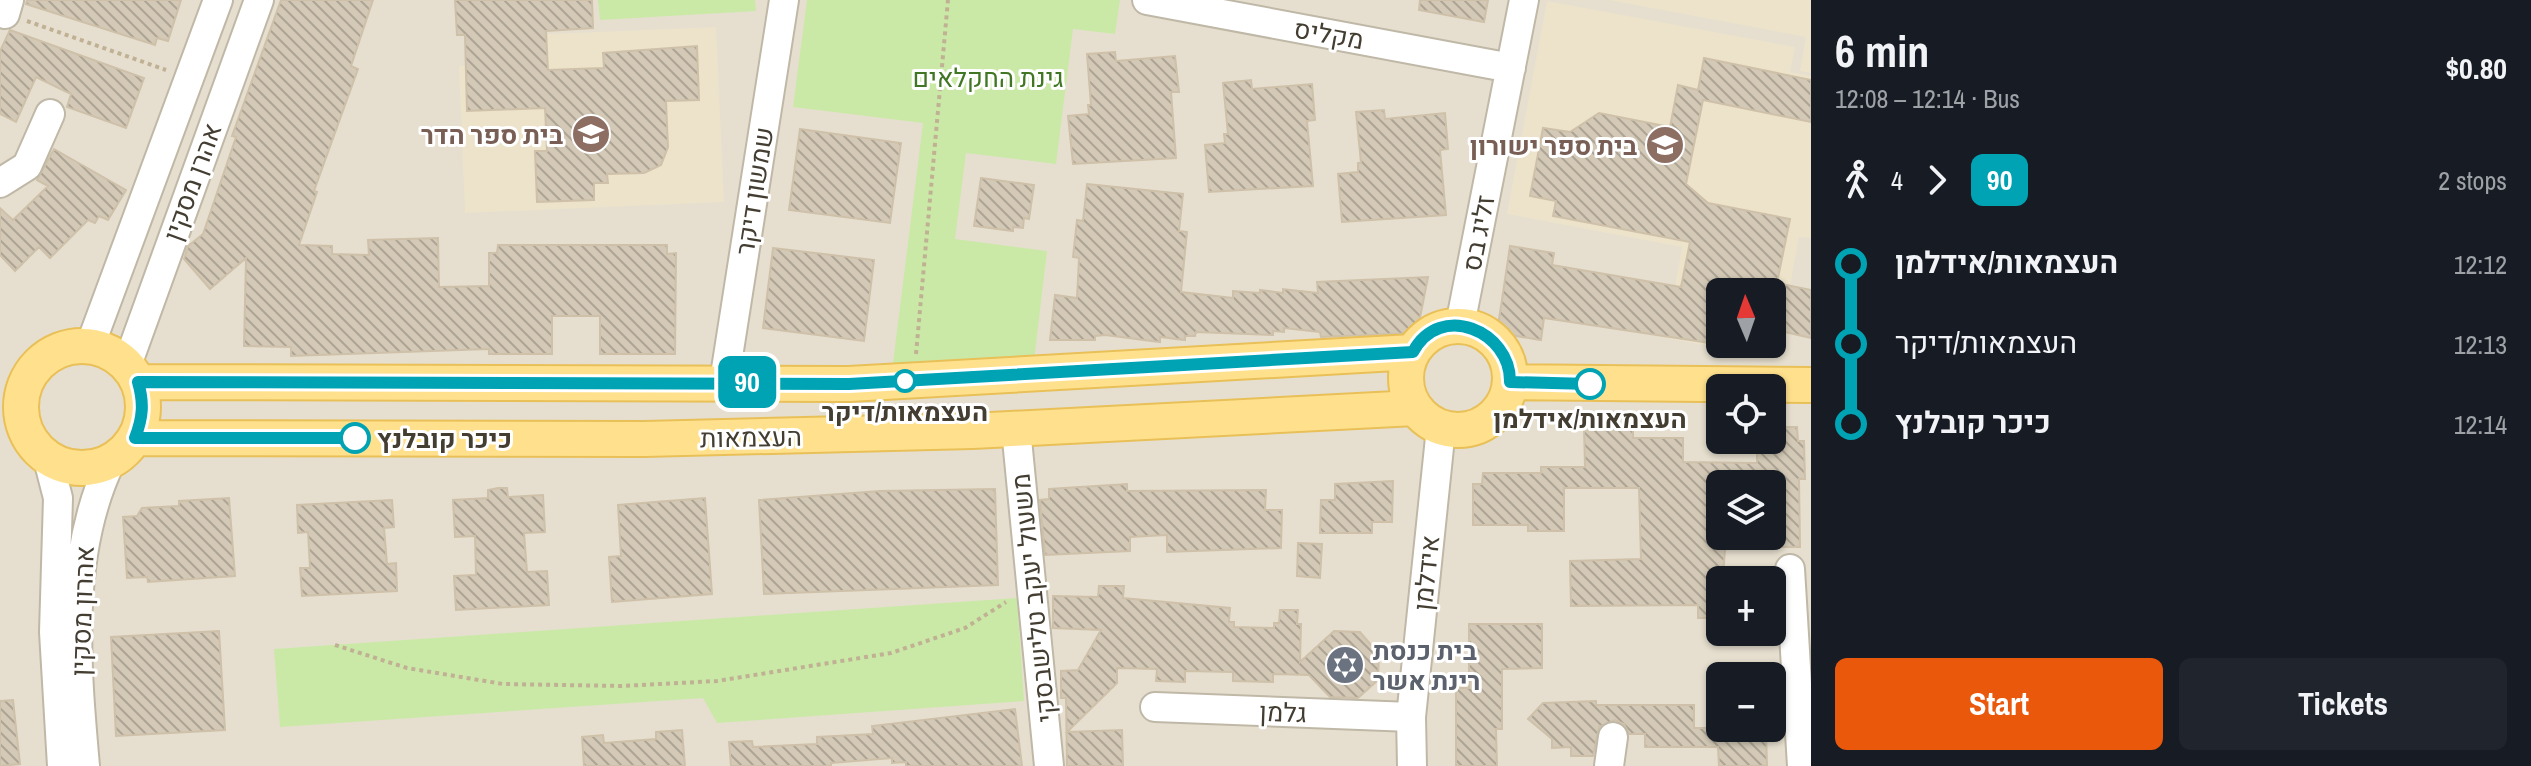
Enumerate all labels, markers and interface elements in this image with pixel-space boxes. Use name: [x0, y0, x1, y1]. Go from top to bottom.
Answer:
street label: מקליס: [1291, 11, 1367, 57]
text: 6 min: [1835, 21, 1929, 81]
text: $0.80: [2445, 48, 2507, 88]
park label: גינת החקלאים: [912, 60, 1064, 95]
text: 12:08 – 12:14 · Bus: [1835, 81, 2020, 116]
school or university icon: בית ספר הדר: [570, 113, 612, 155]
place label: בית ספר הדר: [421, 117, 563, 152]
street label: אהרן מסקין: [155, 118, 229, 246]
street label: שמשון דיקר: [727, 124, 781, 258]
school or university icon: בית ספר ישורון: [1644, 124, 1686, 166]
place label: בית ספר ישורון: [1470, 128, 1637, 163]
icon: walk: [1835, 158, 1879, 202]
icon: forward: [1915, 158, 1959, 202]
text: 90: [1987, 161, 2012, 199]
text: 4: [1891, 163, 1903, 198]
text: 2 stops: [2438, 163, 2507, 198]
street label: זליג בס: [1454, 192, 1502, 274]
text: העצמאות/אידלמן: [1895, 242, 2118, 282]
text: 12:12: [2454, 247, 2507, 282]
north arrow: [1706, 278, 1786, 358]
map controls: [1706, 278, 1786, 742]
text: העצמאות/דיקר: [1895, 322, 2077, 362]
text: 12:13: [2454, 327, 2507, 362]
line badge: 90: [711, 356, 783, 408]
text: 90: [734, 363, 760, 401]
marker: העצמאות/אידלמן: [1575, 369, 1605, 399]
marker: העצמאות/דיקר: [894, 370, 916, 392]
button: locate: [1706, 374, 1786, 454]
place label: העצמאות/דיקר: [822, 394, 988, 429]
place label: העצמאות/אידלמן: [1493, 401, 1687, 436]
text: כיכר קובלנץ: [1895, 402, 2051, 442]
text: 12:14: [2454, 407, 2507, 442]
street label: העצמאות: [700, 419, 802, 455]
place label: כיכר קובלנץ: [377, 421, 512, 456]
marker: כיכר קובלנץ: [340, 423, 370, 453]
button: layers: [1706, 470, 1786, 550]
street label: משעול יעקב טלישבסקי: [1003, 472, 1063, 724]
street label: אידלמן: [1405, 534, 1447, 612]
street label: אהרון מסקין: [62, 545, 102, 677]
button: +: [1706, 566, 1786, 646]
place label: בית כנסת רינת אשר: [1373, 633, 1480, 698]
synagogue icon: בית כנסת רינת אשר: [1324, 644, 1366, 686]
button: Start: [1835, 658, 2163, 750]
button: Tickets: [2179, 658, 2507, 750]
button: −: [1706, 662, 1786, 742]
street label: גלמן: [1259, 694, 1307, 730]

